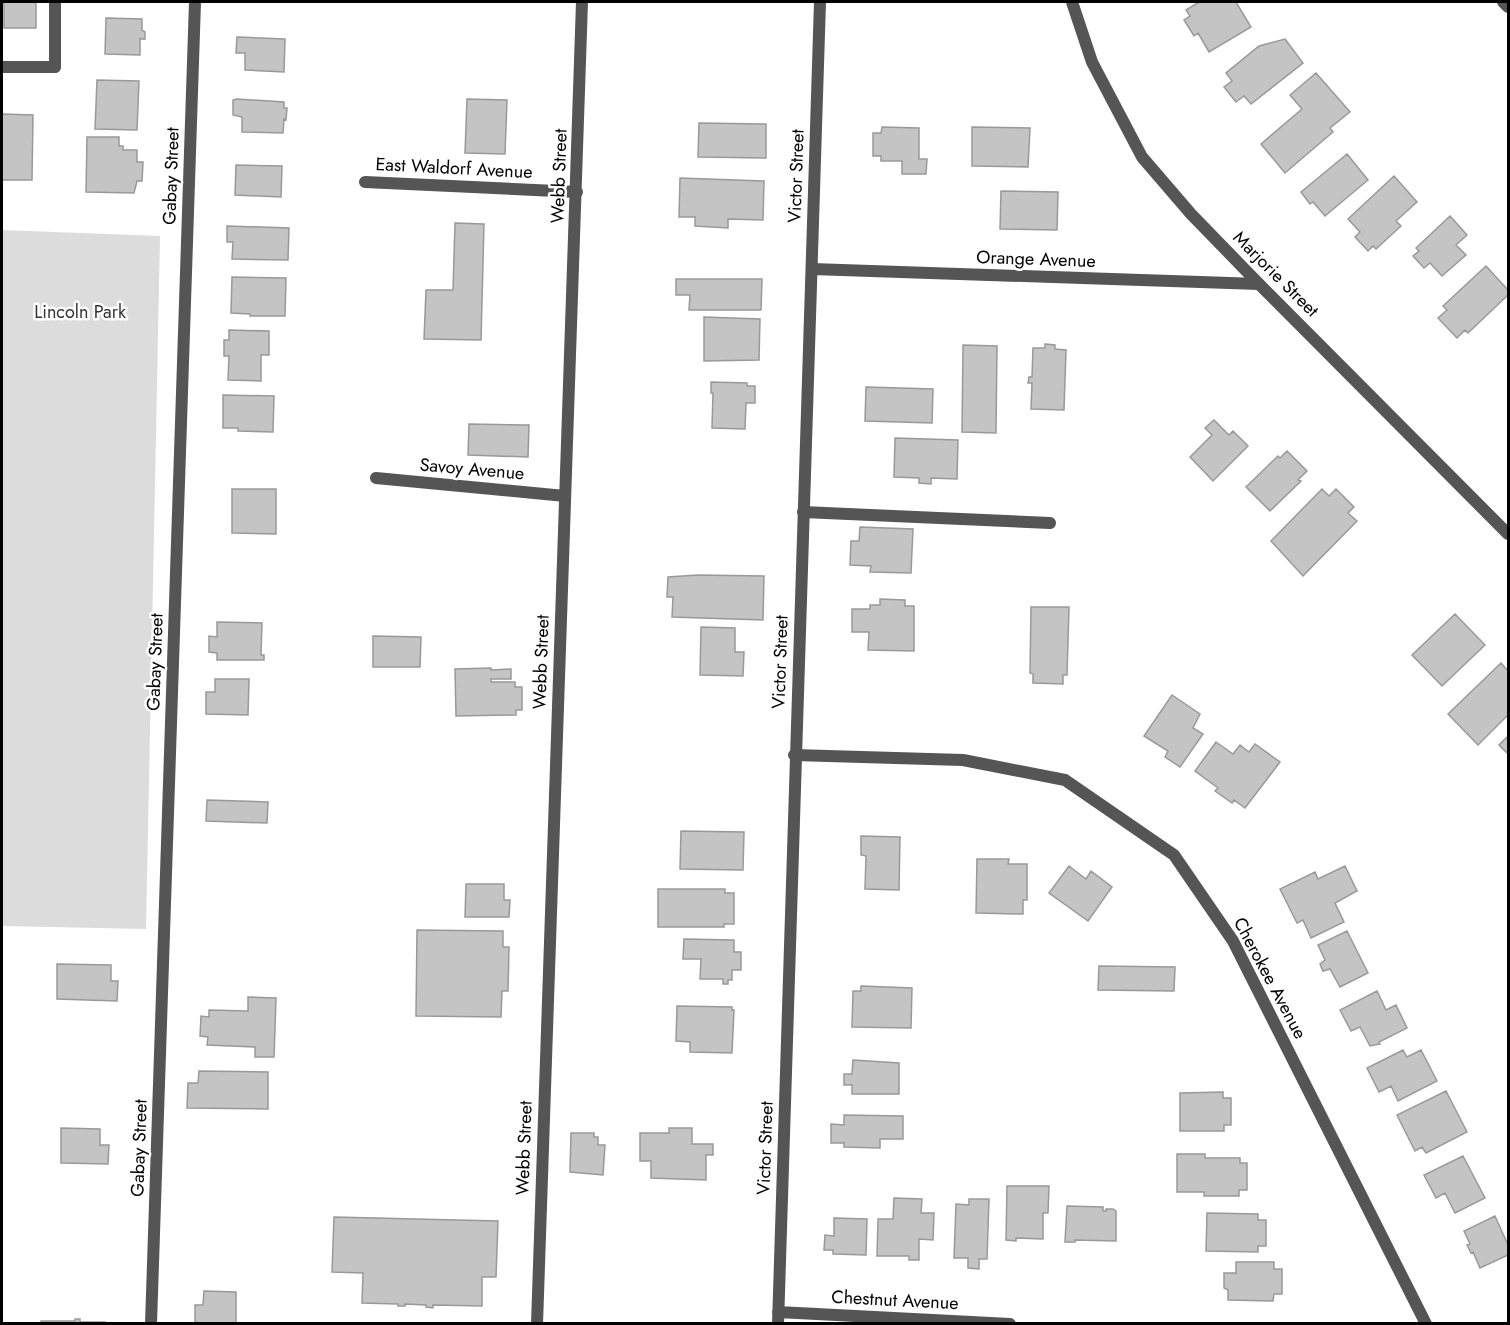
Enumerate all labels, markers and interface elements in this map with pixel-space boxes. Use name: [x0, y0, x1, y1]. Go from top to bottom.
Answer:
street label: Gabay Street: [156, 126, 186, 225]
street label: Webb Street: [544, 128, 574, 224]
street label: Victor Street: [781, 128, 811, 223]
street label: East Waldorf Avenue: [375, 151, 533, 185]
street label: Marjorie Street: [1227, 225, 1325, 323]
street label: Orange Avenue: [976, 244, 1096, 274]
park label: Lincoln Park: [34, 299, 126, 325]
street label: Savoy Avenue: [419, 451, 525, 487]
street label: Gabay Street: [140, 612, 170, 711]
street label: Webb Street: [526, 614, 556, 710]
street label: Victor Street: [765, 614, 795, 709]
street label: Cherokee Avenue: [1227, 913, 1313, 1043]
street label: Gabay Street: [124, 1098, 154, 1197]
street label: Webb Street: [509, 1100, 539, 1196]
street label: Victor Street: [750, 1100, 780, 1195]
street label: Chestnut Avenue: [831, 1284, 959, 1316]

